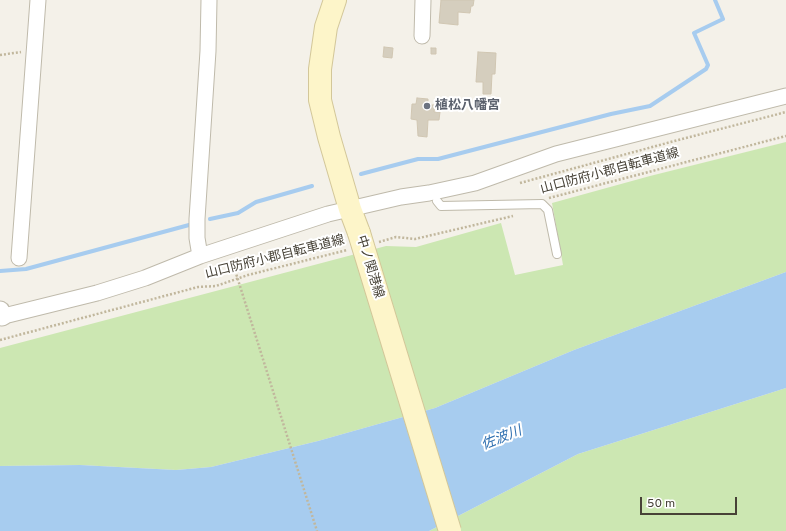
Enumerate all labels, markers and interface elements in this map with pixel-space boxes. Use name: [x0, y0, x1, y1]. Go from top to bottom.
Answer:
place label: 植松八幡宮: [435, 98, 500, 114]
marker: 植松八幡宮: [422, 101, 432, 111]
street label: 山口防府小郡自転車道線: [539, 146, 681, 198]
street label: 山口防府小郡自転車道線: [204, 233, 346, 283]
street label: 中ノ関港線: [352, 234, 386, 300]
water label: 佐波川: [479, 423, 525, 455]
scale bar: [642, 489, 739, 515]
text: 50 m: [647, 496, 675, 512]

